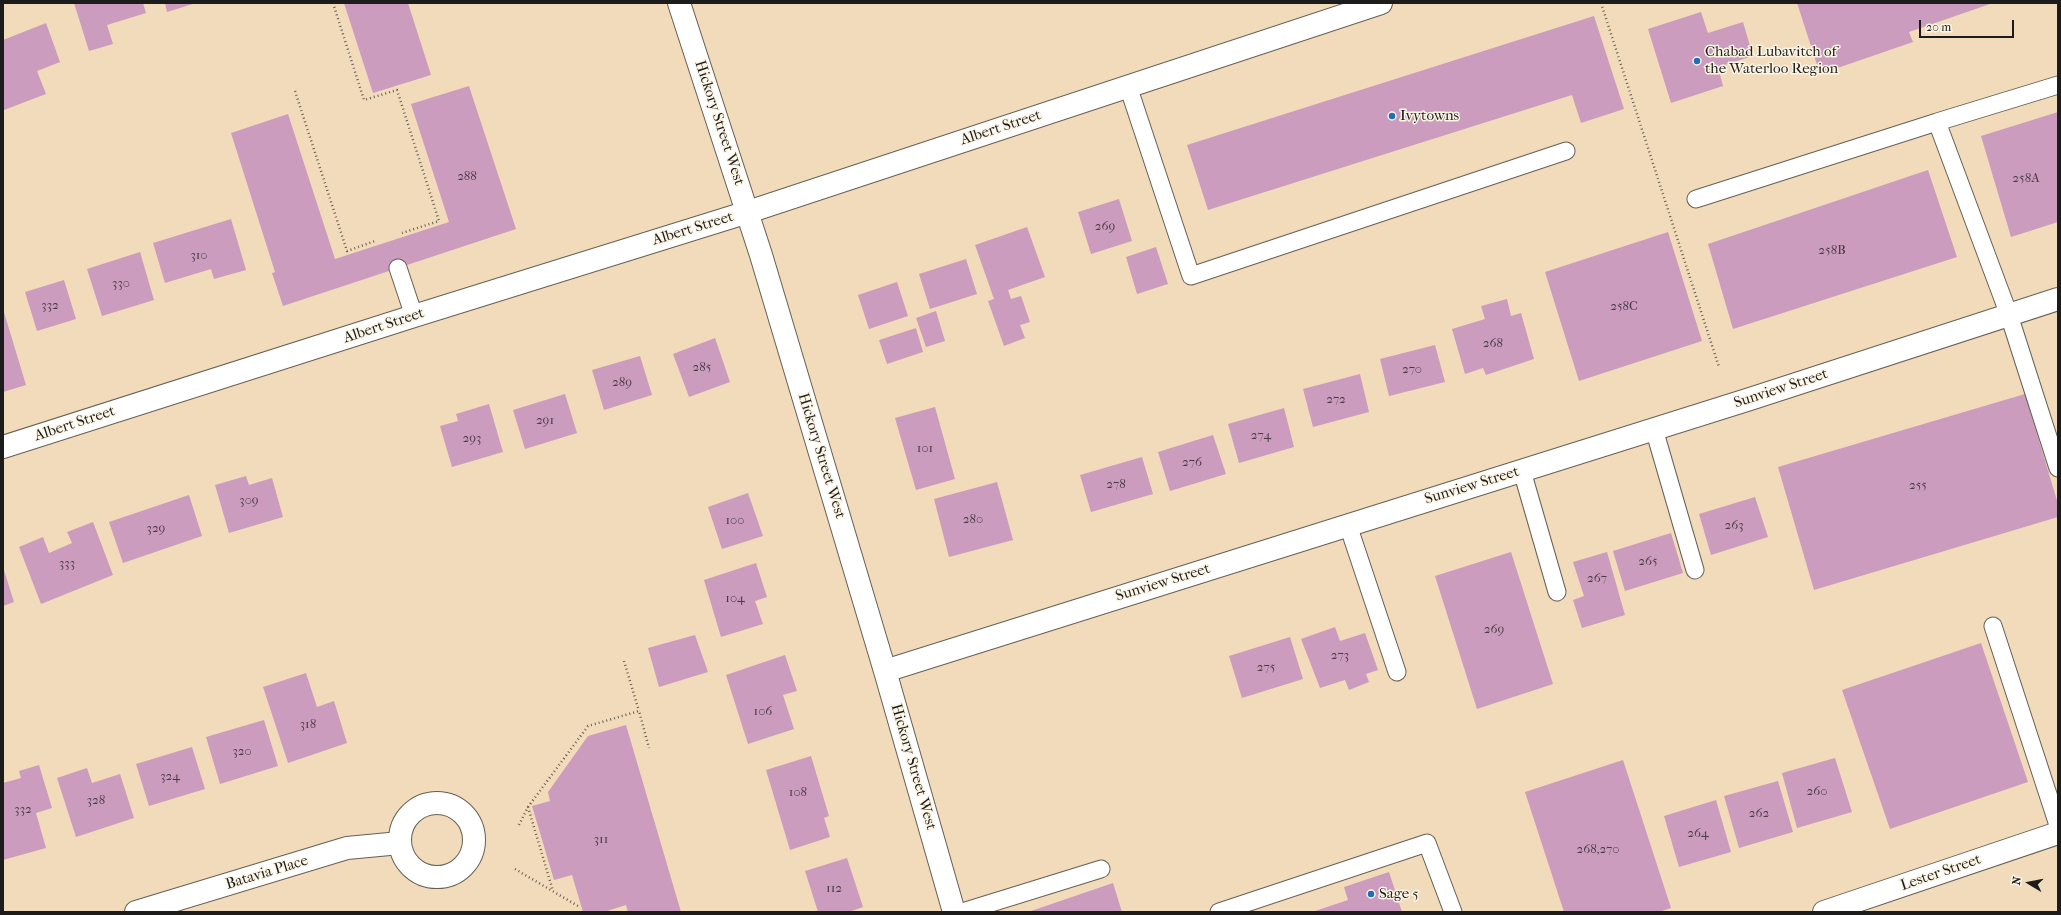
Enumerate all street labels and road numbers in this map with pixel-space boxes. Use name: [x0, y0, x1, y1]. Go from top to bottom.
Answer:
street label: Hickory Street West: [690, 58, 748, 188]
street label: Albert Street: [958, 107, 1044, 149]
street label: Albert Street: [650, 208, 736, 250]
street label: Albert Street: [341, 305, 427, 347]
street label: Sunview Street: [1732, 365, 1830, 413]
street label: Hickory Street West: [793, 391, 849, 521]
street label: Albert Street: [32, 403, 118, 445]
street label: Sunview Street: [1423, 463, 1521, 509]
street label: Sunview Street: [1114, 560, 1212, 606]
street label: Hickory Street West: [886, 702, 940, 832]
street label: Lester Street: [1898, 851, 1984, 895]
street label: Batavia Place: [224, 852, 310, 894]

